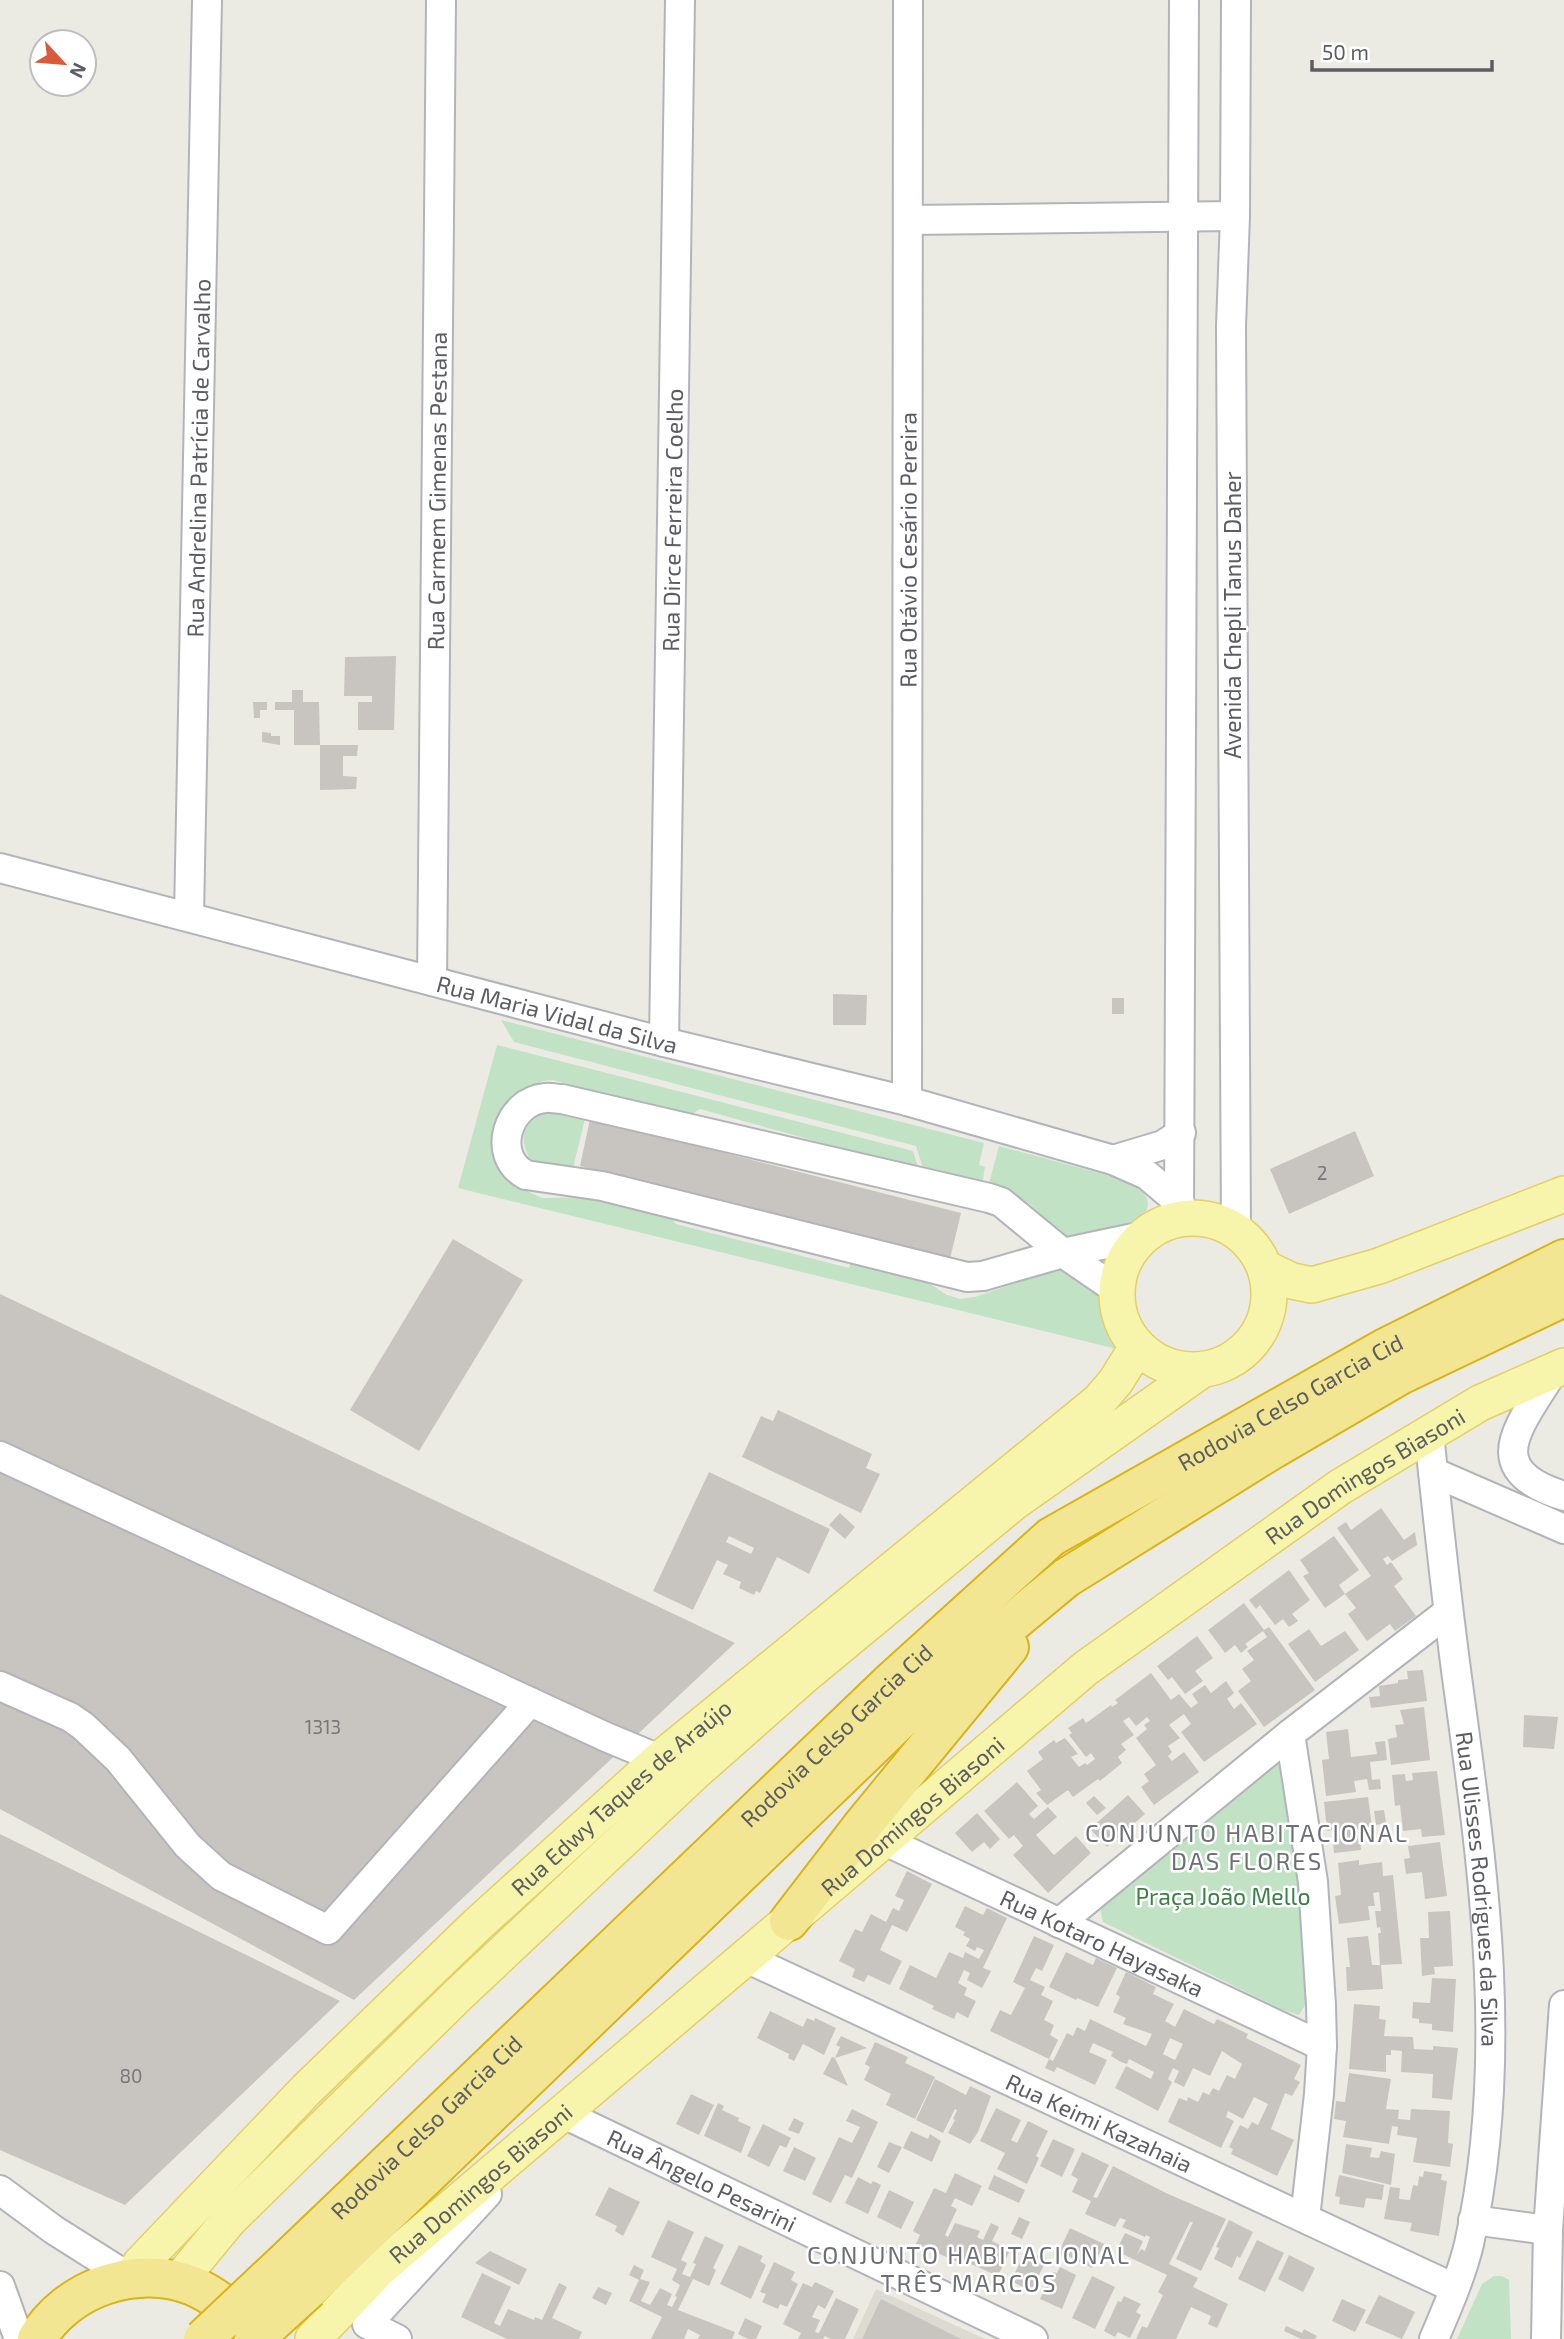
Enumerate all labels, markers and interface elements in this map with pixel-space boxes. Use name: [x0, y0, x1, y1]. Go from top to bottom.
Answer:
north arrow: [28, 28, 98, 98]
scale bar: [1312, 28, 1492, 72]
text: 50 m: [1322, 39, 1369, 64]
text: N: [65, 59, 92, 82]
street label: Rua Andrelina Patrícia de Carvalho: [180, 278, 216, 638]
street label: Rua Carmem Gimenas Pestana: [421, 332, 452, 650]
street label: Rua Dirce Ferreira Coelho: [656, 388, 688, 652]
street label: Rua Otávio Cesário Pereira: [893, 412, 922, 688]
street label: Avenida Chepli Tanus Daher: [1218, 471, 1246, 759]
street label: Rua Maria Vidal da Silva: [434, 969, 680, 1059]
house number: 2: [1317, 1161, 1327, 1184]
street label: Rodovia Celso Garcia Cid: [1173, 1327, 1407, 1476]
street label: Rua Domingos Biasoni: [1259, 1401, 1470, 1550]
street label: Rodovia Celso Garcia Cid: [734, 1638, 938, 1833]
street label: Rua Edwy Taques de Araújo: [505, 1693, 737, 1901]
house number: 1313: [305, 1715, 341, 1738]
street label: Rua Domingos Biasoni: [815, 1730, 1010, 1902]
street label: Rua Ulisses Rodrigues da Silva: [1451, 1730, 1504, 2047]
district label: CONJUNTO HABITACIONAL DAS FLORES: [1085, 1818, 1409, 1875]
park label: Praça João Mello: [1136, 1882, 1310, 1911]
street label: Rua Kotaro Hayasaka: [996, 1883, 1208, 2003]
street label: Rodovia Celso Garcia Cid: [325, 2029, 528, 2225]
house number: 80: [120, 2064, 143, 2087]
street label: Rua Keimi Kazahaia: [1002, 2067, 1197, 2178]
street label: Rua Domingos Biasoni: [383, 2097, 578, 2269]
street label: Rua Ângelo Pesarini: [603, 2123, 801, 2237]
district label: CONJUNTO HABITACIONAL TRÊS MARCOS: [807, 2240, 1131, 2297]

